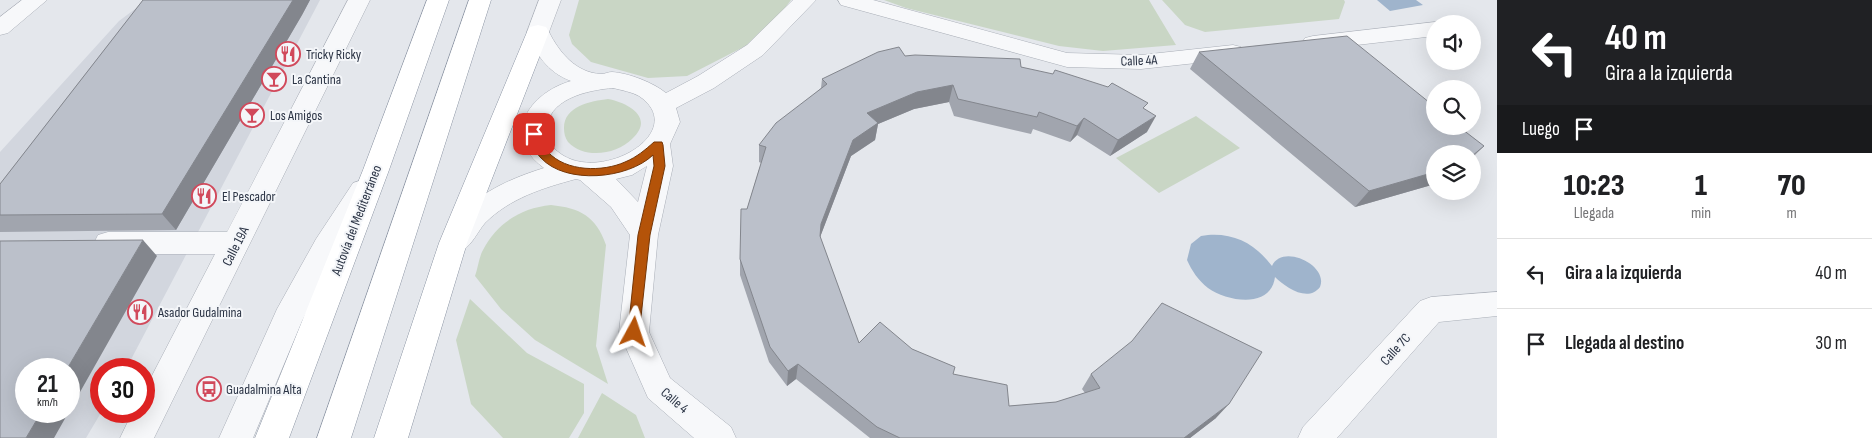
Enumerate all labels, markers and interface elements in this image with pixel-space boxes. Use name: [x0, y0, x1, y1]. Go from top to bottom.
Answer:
map controls: [1426, 15, 1481, 200]
button: sound: [1426, 15, 1481, 70]
text: 40 m: [1605, 17, 1667, 60]
icon: left: [1522, 20, 1587, 85]
restaurant icon: Tricky Ricky: [275, 41, 301, 67]
place label: Tricky Ricky: [306, 46, 362, 63]
street label: Calle 4A: [1120, 51, 1159, 70]
text: Gira a la izquierda: [1605, 60, 1733, 87]
bar icon: La Cantina: [261, 66, 287, 92]
place label: La Cantina: [292, 71, 341, 88]
button: search: [1426, 80, 1481, 135]
bar icon: Los Amigos: [239, 102, 265, 128]
place label: Los Amigos: [270, 107, 322, 124]
pin: [513, 113, 555, 155]
icon: arrive: [1570, 115, 1598, 143]
text: Luego: [1522, 118, 1560, 141]
icon: arrive: [520, 120, 548, 148]
button: layers: [1426, 145, 1481, 200]
street label: Autovía del Mediterráneo: [327, 163, 385, 279]
text: 10:23: [1563, 168, 1625, 204]
text: 1: [1695, 168, 1707, 204]
text: 70: [1777, 168, 1806, 204]
restaurant icon: El Pescador: [191, 183, 217, 209]
place label: El Pescador: [222, 188, 276, 205]
text: Llegada: [1574, 204, 1614, 223]
text: min: [1691, 204, 1711, 223]
text: m: [1786, 204, 1797, 223]
street label: Calle 19A: [218, 223, 253, 269]
icon: left: [1522, 260, 1550, 288]
text: Gira a la izquierda: [1565, 262, 1682, 285]
text: 40 m: [1815, 262, 1847, 285]
restaurant icon: Asador Gudalmina: [127, 299, 153, 325]
place label: Asador Gudalmina: [157, 304, 242, 321]
position arrow: [607, 305, 659, 357]
street label: Calle 7C: [1377, 330, 1414, 369]
icon: arrive: [1522, 330, 1550, 358]
text: Llegada al destino: [1565, 332, 1684, 355]
text: 30 m: [1815, 332, 1847, 355]
speed limit sign: 30: [90, 358, 155, 423]
text: 21: [37, 369, 58, 400]
bus stop icon: Guadalmina Alta: [196, 376, 222, 402]
place label: Guadalmina Alta: [226, 381, 302, 398]
street label: Calle 4: [657, 384, 692, 417]
text: km/h: [37, 395, 58, 410]

